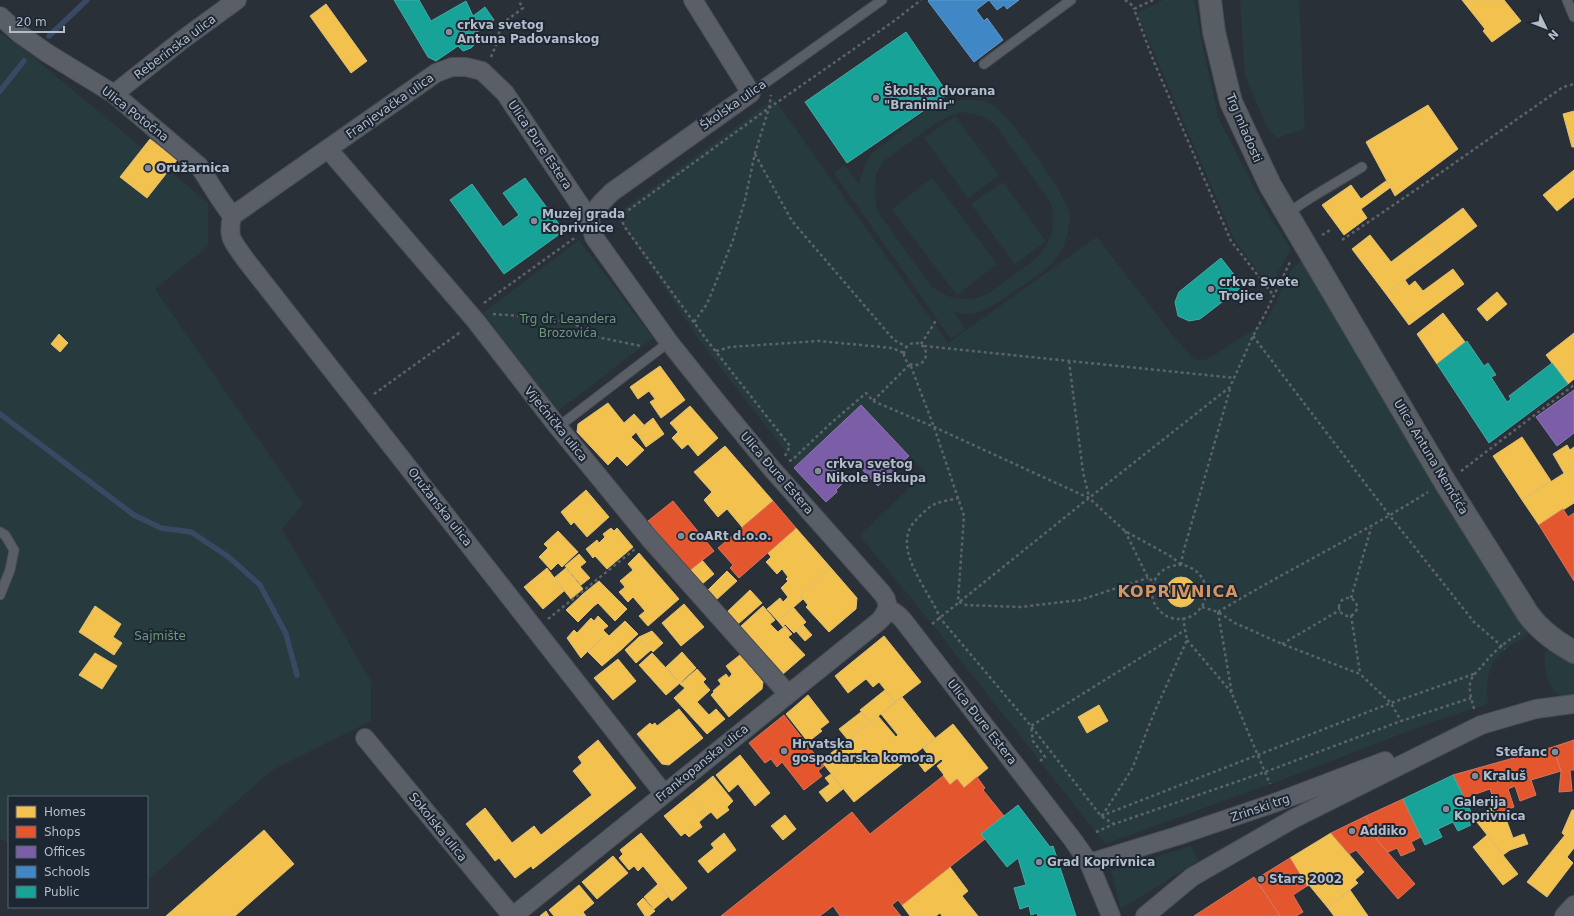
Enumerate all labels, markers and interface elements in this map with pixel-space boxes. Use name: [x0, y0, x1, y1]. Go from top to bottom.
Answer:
scale bar: [10, 8, 64, 34]
north arrow: [1526, 8, 1566, 48]
street label: Reberinska ulica: [131, 12, 219, 82]
text: 20 m: [16, 15, 47, 29]
place label: crkva svetog Antuna Padovanskog: [457, 18, 599, 46]
marker: crkva svetog Antuna Padovanskog: [444, 27, 454, 37]
text: N: [1545, 27, 1561, 42]
street label: Franjevačka ulica: [343, 70, 437, 142]
street label: Školska ulica: [697, 76, 769, 133]
place label: Školska dvorana "Branimir": [884, 83, 995, 112]
street label: Ulica Potočna: [99, 84, 171, 144]
street label: Trg mladosti: [1223, 91, 1265, 164]
marker: Školska dvorana "Branimir": [871, 93, 881, 103]
street label: Ulica Đure Estera: [505, 98, 575, 192]
place label: Oružarnica: [156, 161, 230, 175]
marker: Oružarnica: [143, 163, 153, 173]
place label: Muzej grada Koprivnice: [542, 207, 625, 235]
marker: Muzej grada Koprivnice: [529, 216, 539, 226]
place label: crkva Svete Trojice: [1219, 275, 1299, 303]
marker: crkva Svete Trojice: [1206, 284, 1216, 294]
park label: Trg dr. Leandera Brozovića: [519, 312, 616, 340]
street label: Vijećnička ulica: [522, 384, 590, 464]
street label: Ulica Antuna Nemčića: [1391, 397, 1471, 517]
street label: Ulica Đure Estera: [738, 429, 816, 517]
place label: crkva svetog Nikole Biskupa: [826, 457, 926, 485]
street label: Oružanska ulica: [405, 465, 475, 549]
marker: crkva svetog Nikole Biskupa: [813, 466, 823, 476]
place label: coARt d.o.o.: [689, 529, 772, 543]
marker: coARt d.o.o.: [676, 531, 686, 541]
district label: KOPRIVNICA: [1117, 582, 1239, 601]
park label: Sajmište: [134, 629, 186, 643]
street label: Ulica Đure Estera: [944, 677, 1020, 767]
street label: Frankopanska ulica: [653, 721, 751, 805]
place label: Hrvatska gospodarska komora: [792, 737, 933, 765]
place label: Stefanc: [1496, 745, 1547, 759]
marker: Hrvatska gospodarska komora: [779, 746, 789, 756]
marker: Stefanc: [1550, 747, 1560, 757]
place label: Kraluš: [1483, 769, 1526, 783]
marker: Kraluš: [1470, 771, 1480, 781]
street label: Sokolska ulica: [406, 790, 470, 864]
street label: Zrinski trg: [1229, 791, 1291, 825]
place label: Galerija Koprivnica: [1454, 795, 1526, 823]
legend: [8, 796, 148, 908]
marker: Galerija Koprivnica: [1441, 804, 1451, 814]
text: Homes: [44, 805, 86, 819]
place label: Addiko: [1360, 824, 1406, 838]
text: Shops: [44, 825, 80, 839]
marker: Addiko: [1347, 826, 1357, 836]
text: Offices: [44, 845, 85, 859]
place label: Grad Koprivnica: [1047, 855, 1155, 869]
marker: Grad Koprivnica: [1034, 857, 1044, 867]
text: Schools: [44, 865, 90, 879]
place label: Stars 2002: [1269, 872, 1342, 886]
marker: Stars 2002: [1256, 874, 1266, 884]
text: Public: [44, 885, 80, 899]

